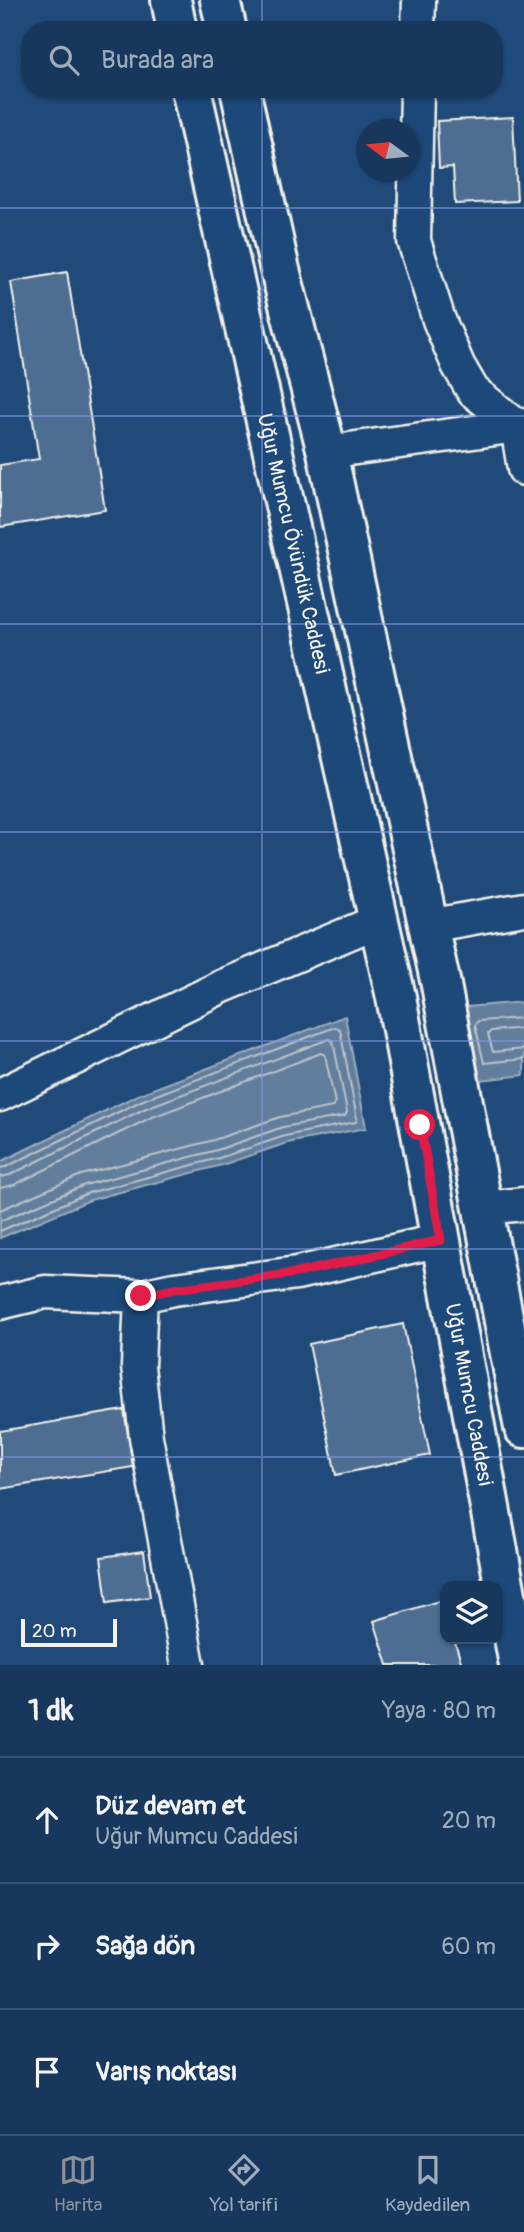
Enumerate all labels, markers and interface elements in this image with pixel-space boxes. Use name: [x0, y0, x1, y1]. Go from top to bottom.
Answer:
search box: [21, 21, 503, 98]
icon: search: [45, 41, 83, 79]
text: Burada ara: [101, 44, 214, 76]
north arrow: [356, 119, 419, 182]
street label: Uğur Mumcu Övündük Caddesi: [251, 411, 336, 676]
route start: [404, 1109, 435, 1140]
route end: [125, 1280, 156, 1311]
street label: Uğur Mumcu Caddesi: [439, 1301, 499, 1488]
map controls: [440, 1581, 503, 1644]
button: layers: [440, 1581, 503, 1644]
scale bar: [21, 1616, 117, 1648]
text: 20 m: [32, 1619, 77, 1643]
text: 1 dk: [28, 1692, 73, 1729]
text: Yaya · 80 m: [382, 1696, 496, 1725]
text: Düz devam et: [95, 1790, 246, 1822]
icon: ahead: [28, 1801, 66, 1839]
text: 20 m: [442, 1806, 496, 1835]
text: Uğur Mumcu Caddesi: [95, 1822, 298, 1851]
icon: right: [28, 1927, 66, 1965]
text: Sağa dön: [95, 1930, 195, 1962]
text: 60 m: [441, 1932, 496, 1961]
icon: arrive: [28, 2053, 66, 2091]
text: Varış noktası: [95, 2056, 237, 2088]
tab: Harita: [54, 2151, 102, 2217]
tab: Yol tarifi: [210, 2151, 278, 2217]
tab: Kaydedilen: [385, 2151, 470, 2217]

